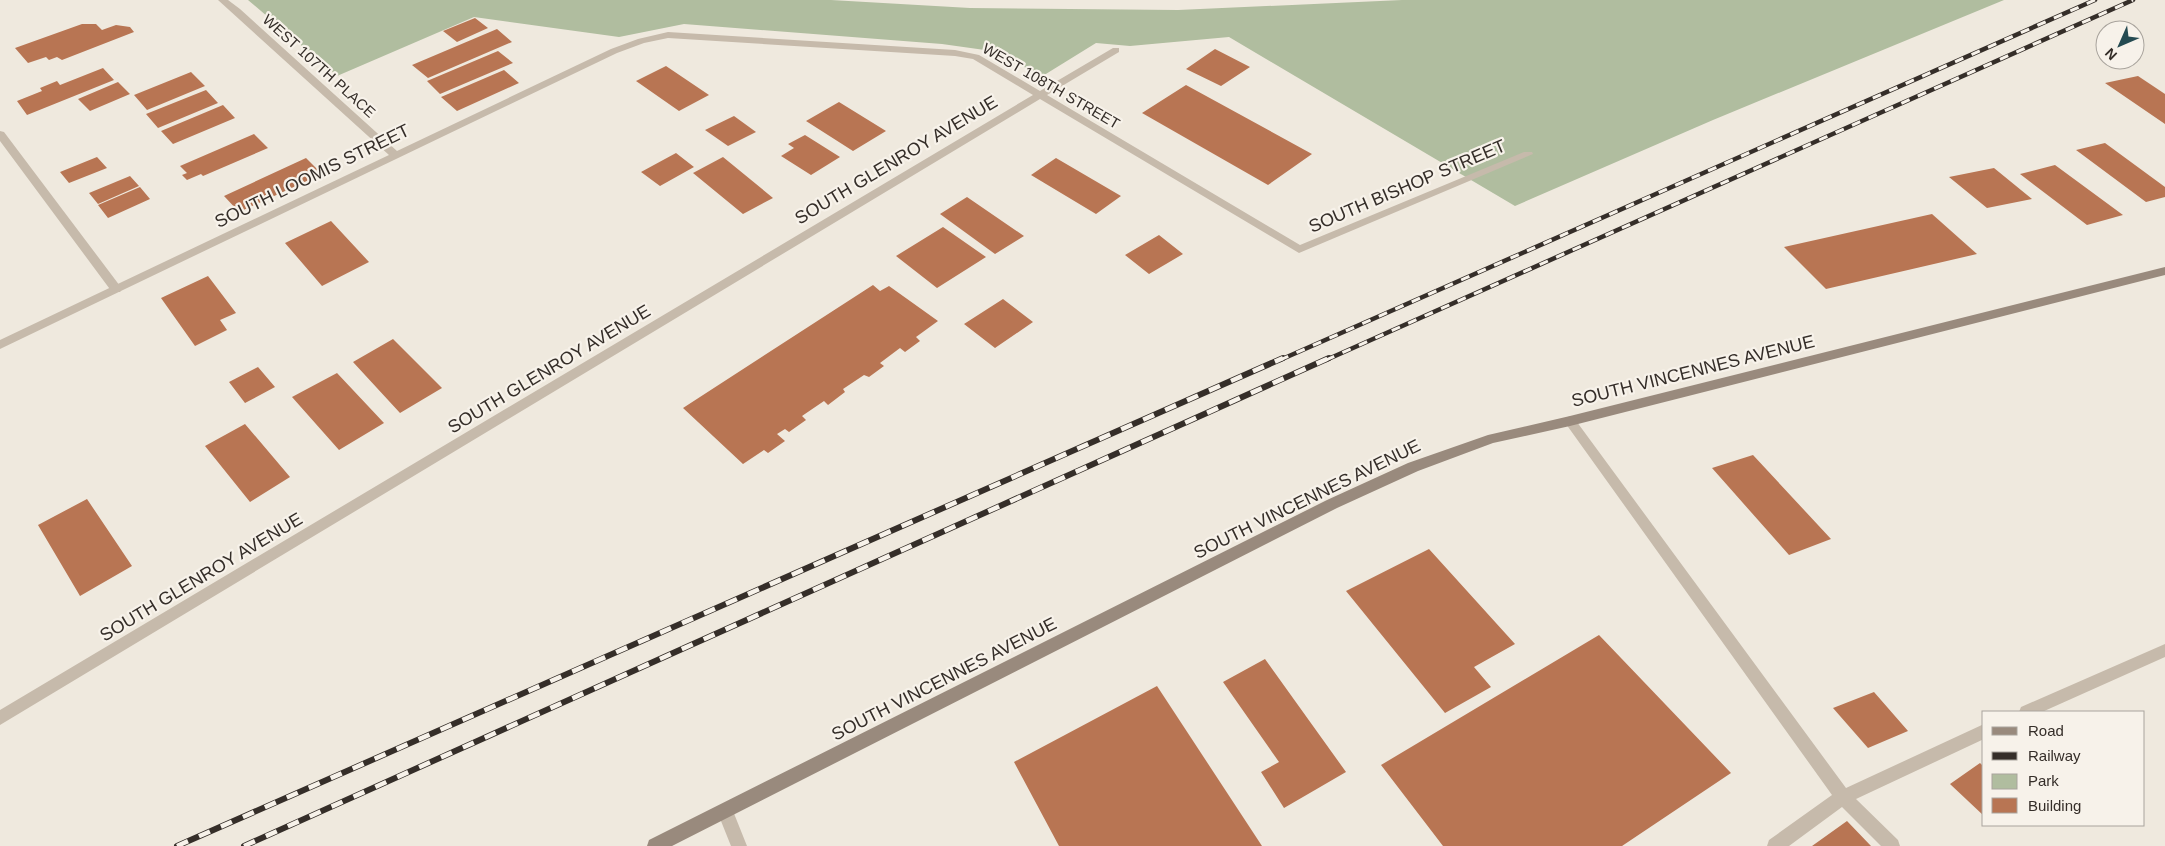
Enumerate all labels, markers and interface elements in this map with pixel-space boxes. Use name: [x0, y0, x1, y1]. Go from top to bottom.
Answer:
street label: WEST 107TH PLACE: [260, 11, 379, 121]
north arrow: [2095, 20, 2145, 70]
street label: WEST 108TH STREET: [980, 39, 1123, 132]
text: N: [2102, 45, 2120, 63]
street label: SOUTH GLENROY AVENUE: [791, 92, 1001, 228]
street label: SOUTH LOOMIS STREET: [211, 120, 413, 232]
street label: SOUTH BISHOP STREET: [1306, 135, 1508, 237]
street label: SOUTH GLENROY AVENUE: [444, 301, 654, 437]
street label: SOUTH VINCENNES AVENUE: [1569, 331, 1817, 411]
street label: SOUTH VINCENNES AVENUE: [1190, 435, 1424, 563]
street label: SOUTH GLENROY AVENUE: [96, 509, 306, 645]
street label: SOUTH VINCENNES AVENUE: [828, 613, 1060, 745]
legend: [1982, 711, 2145, 826]
text: Road: [2028, 722, 2064, 739]
text: Railway: [2028, 747, 2081, 764]
text: Park: [2028, 772, 2059, 789]
text: Building: [2028, 797, 2081, 814]

